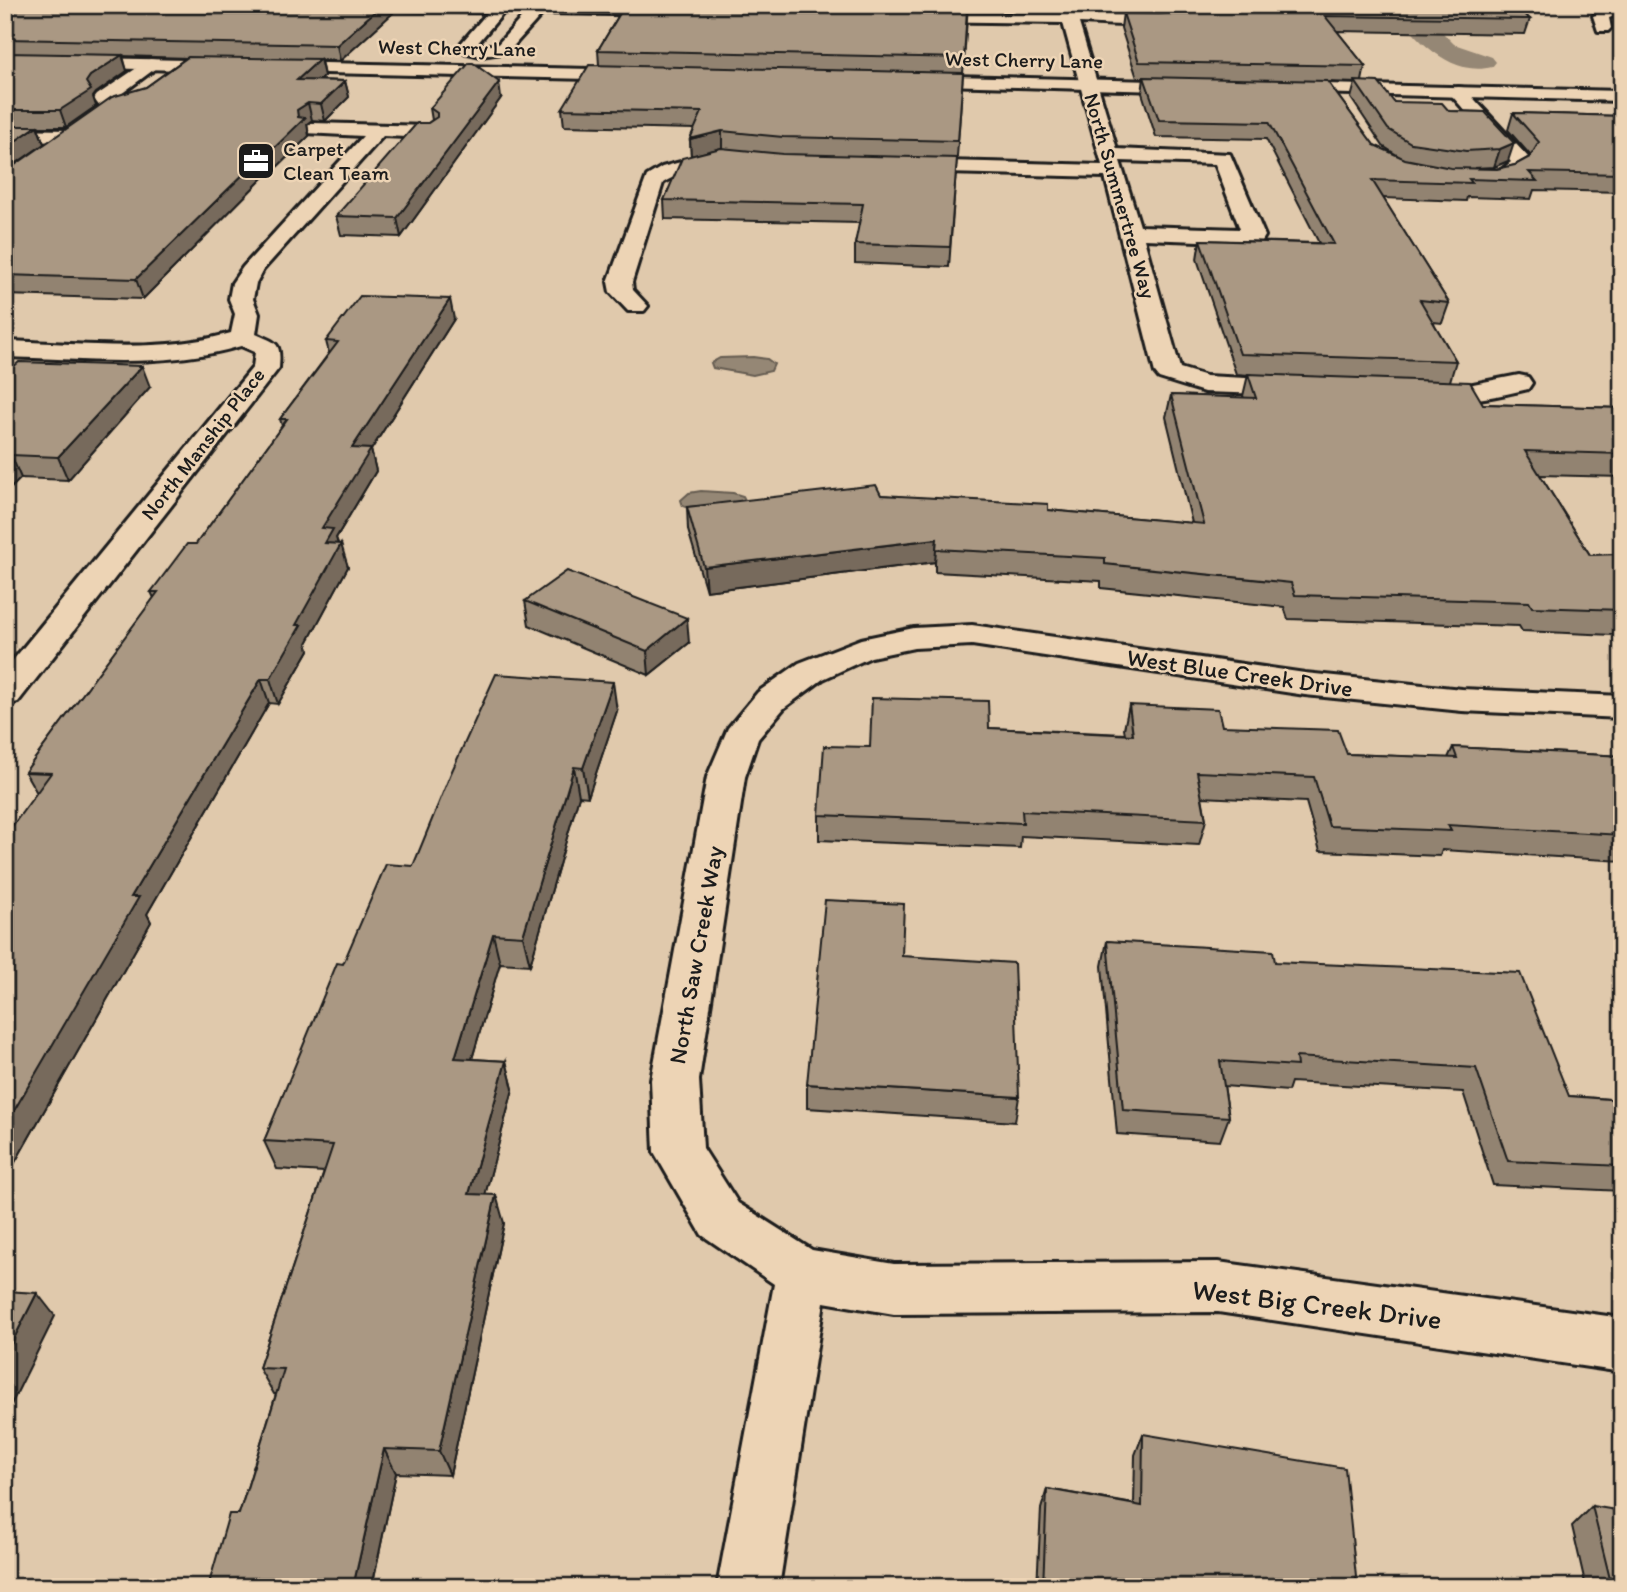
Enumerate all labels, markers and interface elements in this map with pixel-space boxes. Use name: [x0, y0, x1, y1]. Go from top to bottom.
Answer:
street label: West Cherry Lane: [378, 34, 536, 61]
street label: West Cherry Lane: [945, 46, 1103, 73]
street label: North Summertree Way: [1079, 90, 1162, 302]
place label: Carpet Clean Team: [283, 136, 390, 185]
office icon: Carpet Clean Team: [235, 140, 277, 182]
street label: North Manship Place: [135, 362, 270, 525]
street label: West Blue Creek Drive: [1125, 642, 1355, 703]
street label: North Saw Creek Way: [662, 844, 729, 1066]
street label: West Big Creek Drive: [1190, 1272, 1444, 1336]

